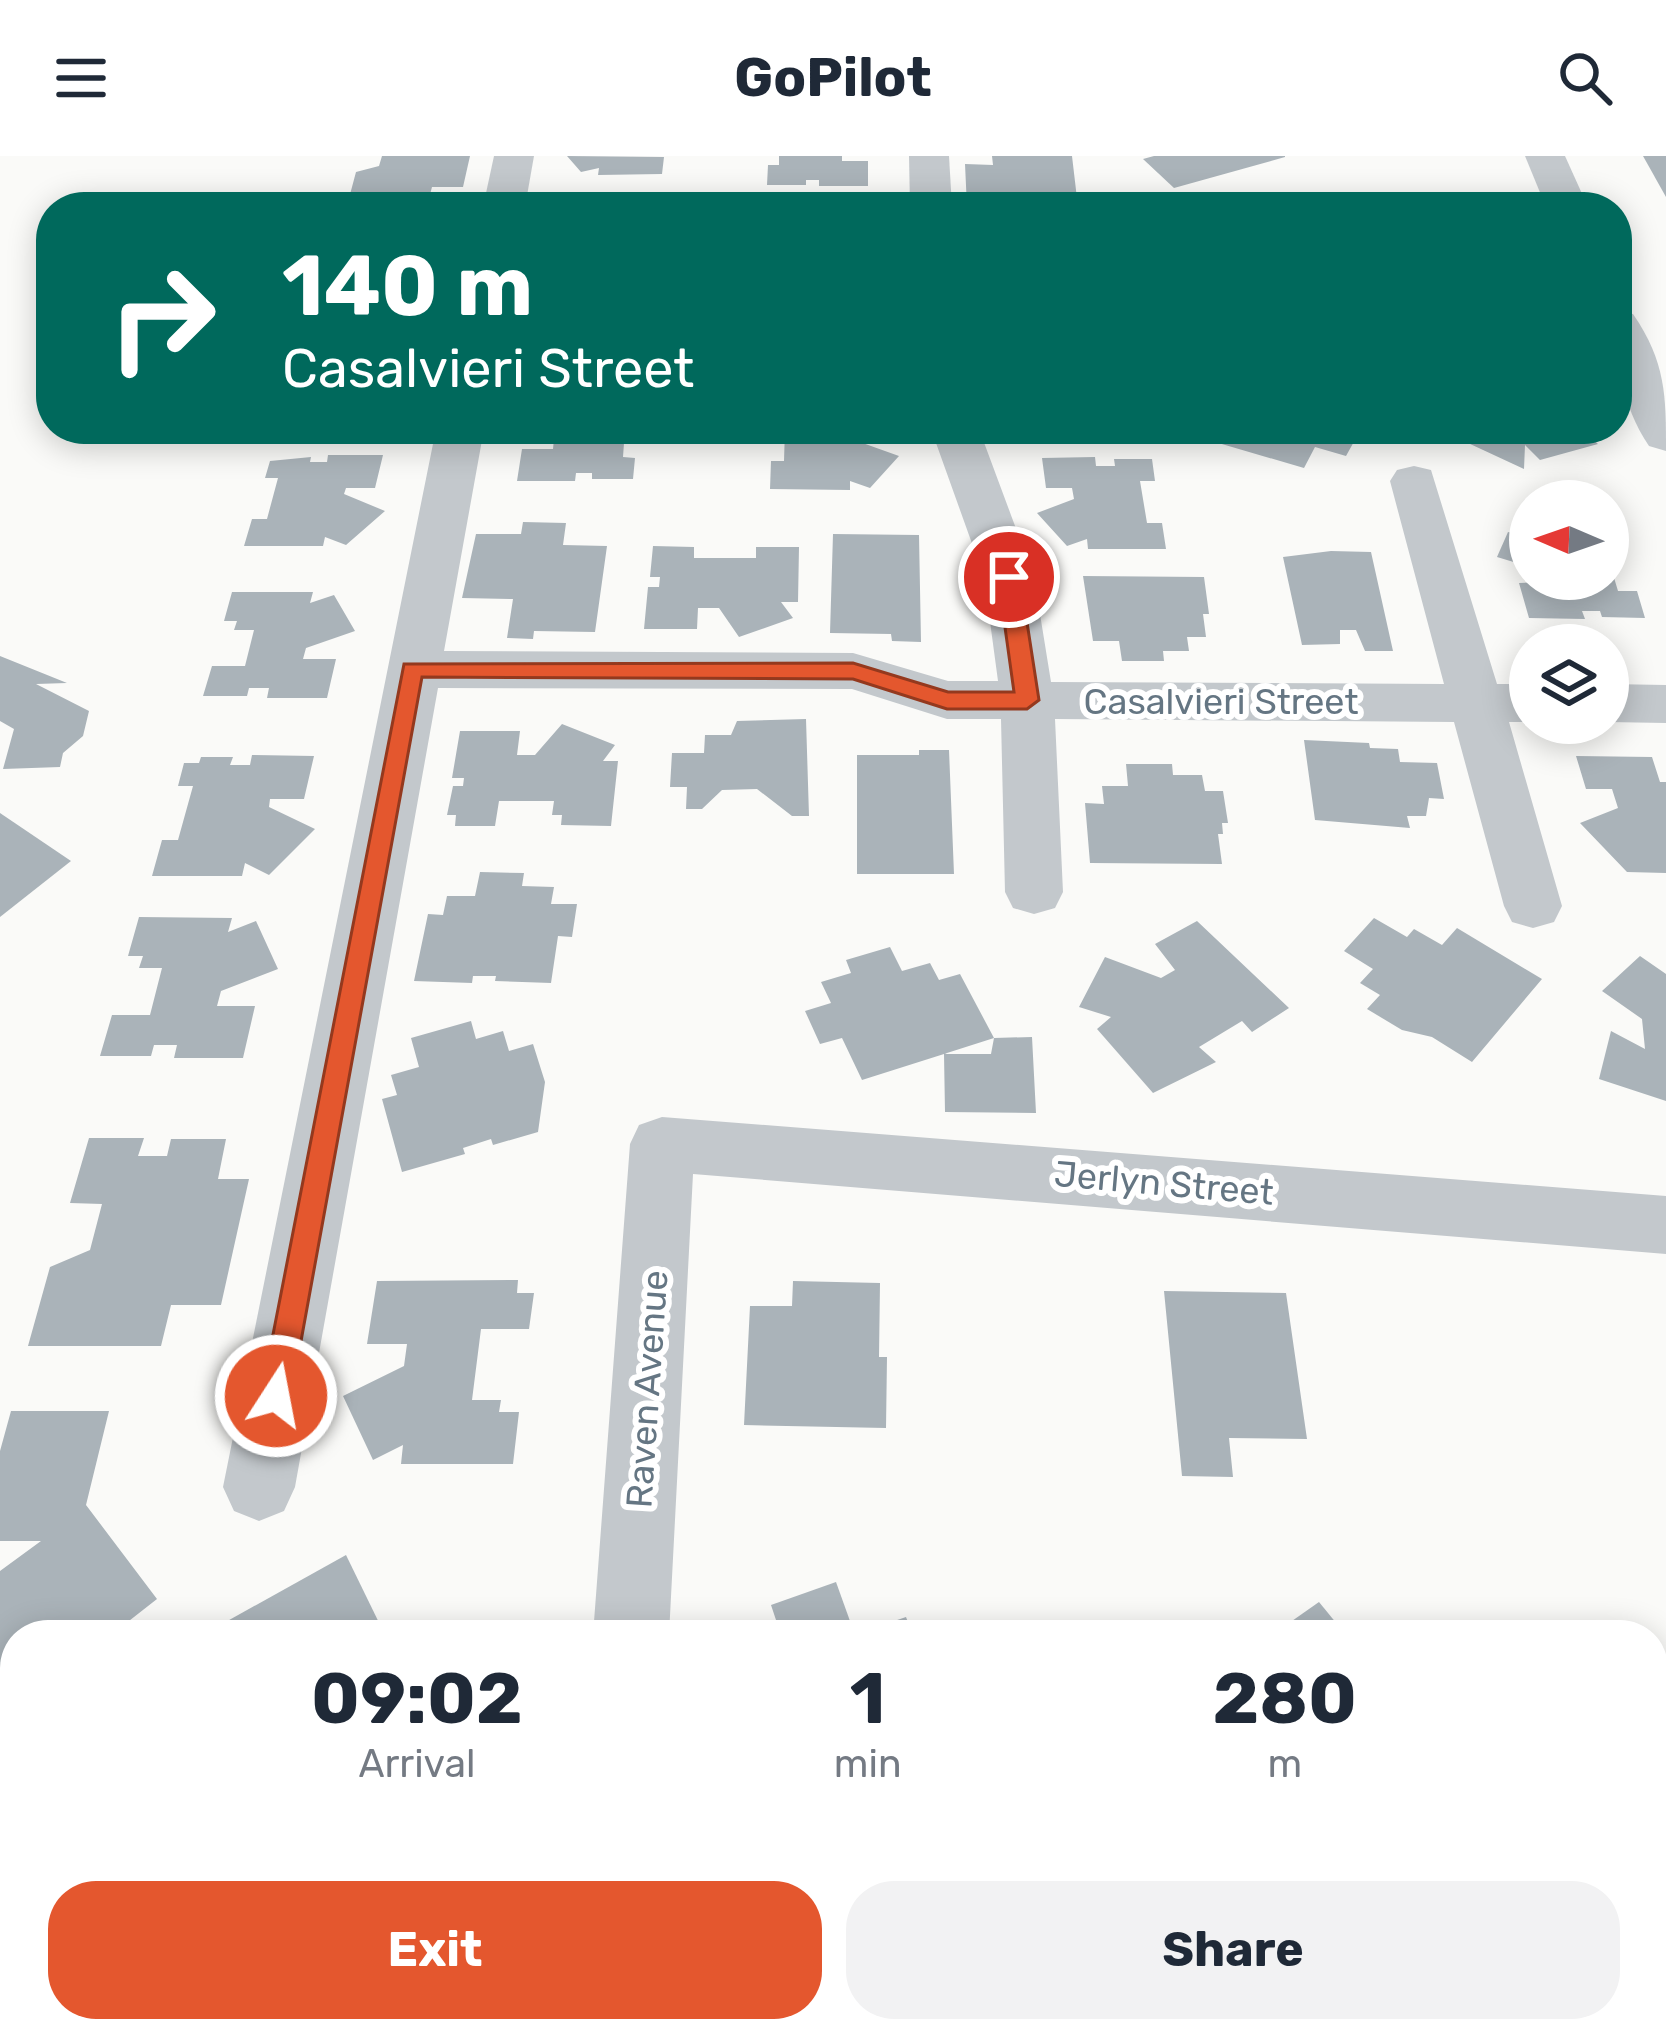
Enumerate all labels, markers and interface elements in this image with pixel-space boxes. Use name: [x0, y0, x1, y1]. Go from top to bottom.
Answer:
icon: menu: [48, 45, 114, 111]
icon: search: [1552, 45, 1618, 111]
text: GoPilot: [734, 46, 932, 110]
text: 140 m: [282, 236, 533, 336]
icon: right: [84, 240, 240, 396]
text: Casalvieri Street: [282, 337, 694, 401]
north arrow: [1509, 480, 1629, 600]
map controls: [1509, 480, 1629, 744]
pin: [958, 526, 1060, 628]
icon: arrive: [976, 544, 1042, 610]
button: layers: [1509, 624, 1629, 744]
street label: Casalvieri Street: [1084, 680, 1358, 723]
street label: Jerlyn Street: [1053, 1152, 1275, 1214]
street label: Raven Avenue: [617, 1269, 677, 1509]
position arrow: [213, 1333, 339, 1459]
text: 09:02: [311, 1656, 523, 1741]
text: 1: [850, 1656, 886, 1741]
text: 280: [1213, 1656, 1357, 1741]
text: Arrival: [358, 1741, 475, 1787]
text: min: [834, 1741, 902, 1787]
text: m: [1267, 1741, 1302, 1787]
button: Exit: [48, 1881, 822, 2019]
button: Share: [846, 1881, 1620, 2019]

